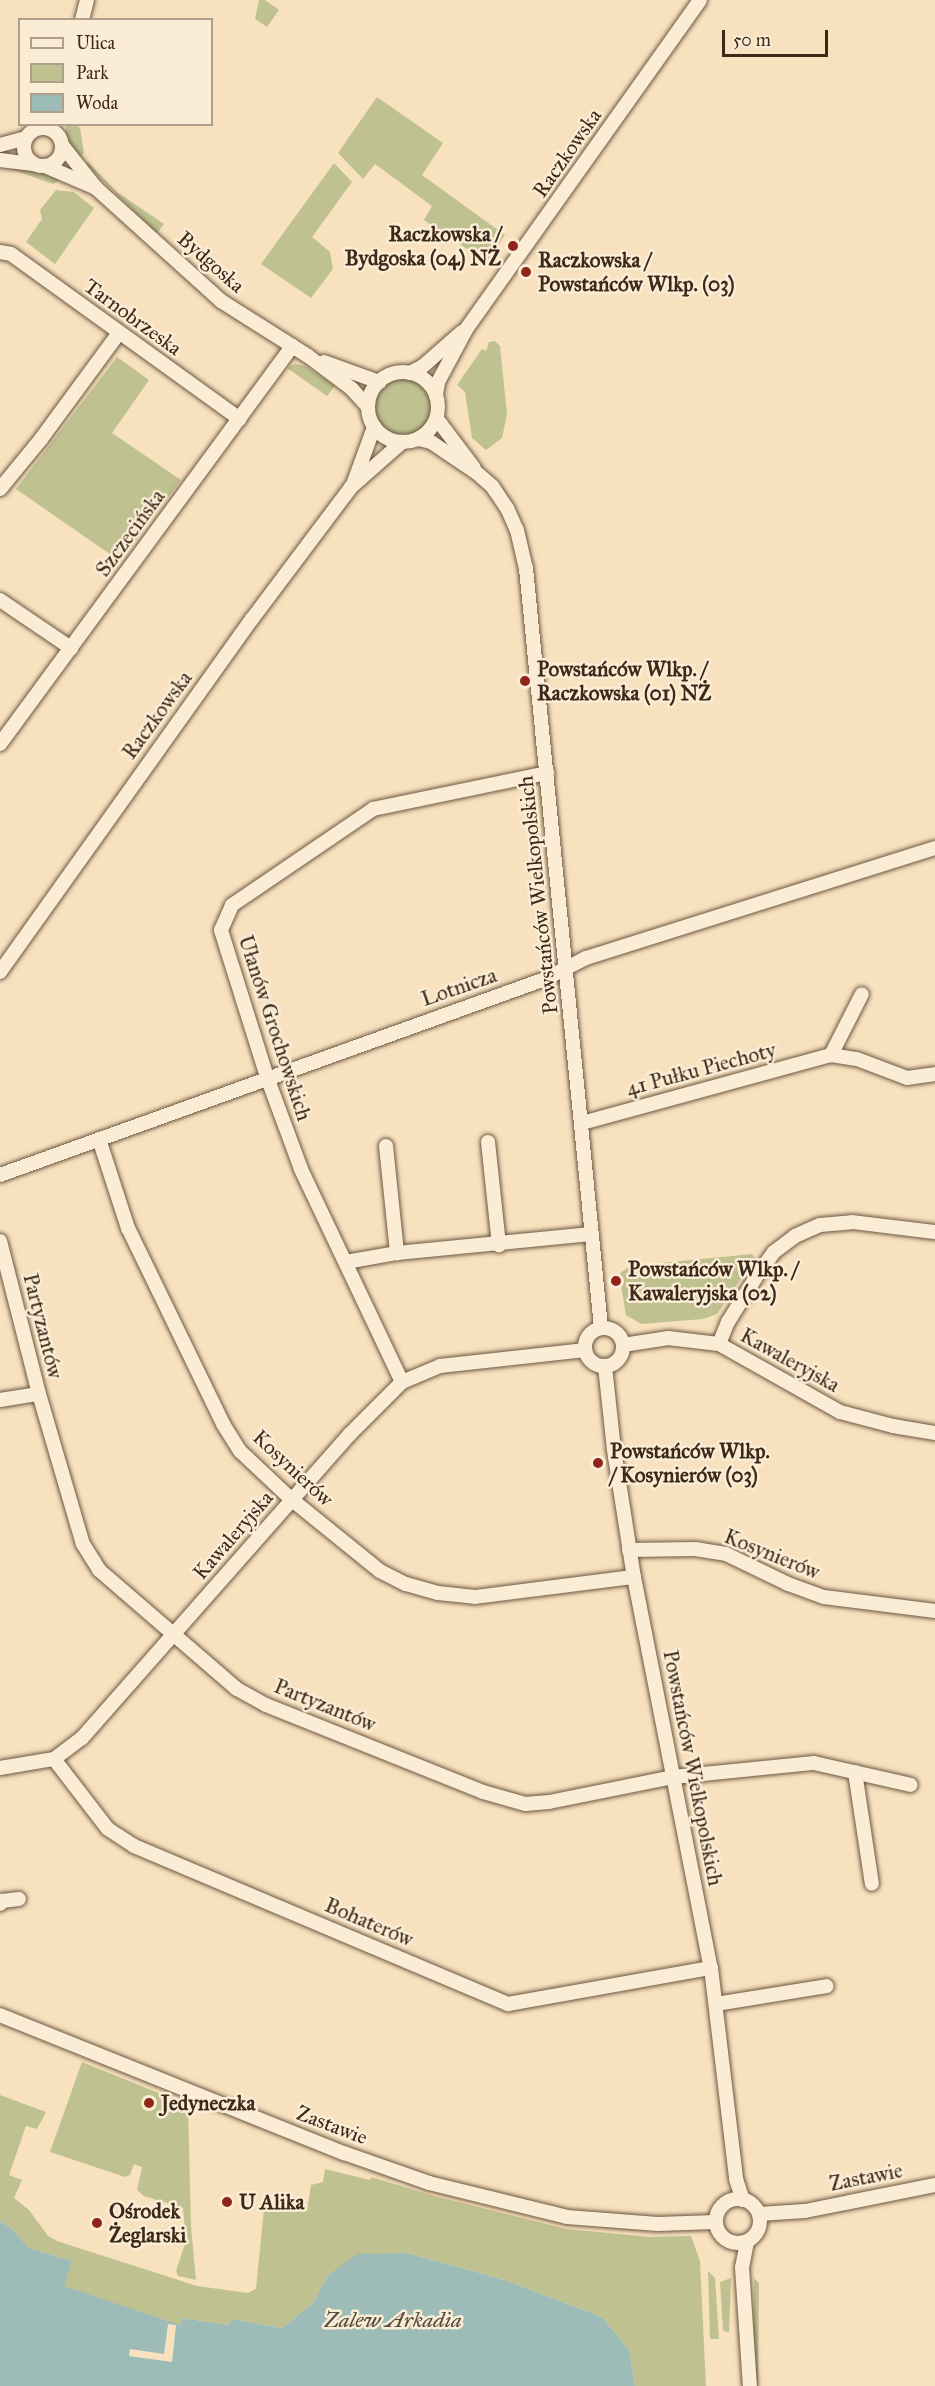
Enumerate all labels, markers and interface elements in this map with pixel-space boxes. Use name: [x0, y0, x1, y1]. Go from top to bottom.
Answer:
legend: [18, 18, 213, 126]
scale bar: [725, 18, 832, 56]
text: 50 m: [733, 29, 771, 51]
text: Ulica: [76, 32, 115, 54]
text: Park: [76, 62, 109, 84]
text: Woda: [76, 92, 118, 114]
street label: Raczkowska: [527, 104, 607, 202]
place label: Raczkowska / Bydgoska (04) NŻ: [345, 221, 501, 271]
street label: Bydgoska: [172, 226, 250, 298]
marker: Raczkowska / Bydgoska (04) NŻ: [506, 239, 520, 253]
place label: Raczkowska / Powstańców Wlkp. (03): [538, 247, 735, 297]
marker: Raczkowska / Powstańców Wlkp. (03): [519, 265, 533, 279]
street label: Tarnobrzeska: [79, 273, 187, 361]
street label: Szczecińska: [90, 485, 170, 581]
place label: Powstańców Wlkp. / Raczkowska (01) NŻ: [537, 656, 711, 706]
street label: Raczkowska: [117, 666, 197, 764]
marker: Powstańców Wlkp. / Raczkowska (01) NŻ: [518, 674, 532, 688]
street label: Powstańców Wielkopolskich: [513, 774, 563, 1016]
street label: Ułanów Grochowskich: [233, 932, 317, 1124]
street label: Lotnicza: [418, 962, 500, 1012]
street label: 41 Pułku Piechoty: [623, 1037, 779, 1101]
place label: Powstańców Wlkp. / Kawaleryjska (02): [628, 1256, 798, 1306]
street label: Partyzantów: [18, 1271, 68, 1381]
marker: Powstańców Wlkp. / Kawaleryjska (02): [609, 1274, 623, 1288]
street label: Kawaleryjska: [736, 1322, 844, 1398]
street label: Kosynierów: [248, 1424, 338, 1512]
place label: Powstańców Wlkp. / Kosynierów (03): [610, 1438, 770, 1488]
marker: Powstańców Wlkp. / Kosynierów (03): [591, 1456, 605, 1470]
street label: Kawaleryjska: [188, 1485, 278, 1585]
street label: Kosynierów: [721, 1523, 823, 1585]
street label: Powstańców Wielkopolskich: [658, 1648, 728, 1888]
street label: Partyzantów: [271, 1673, 379, 1737]
street label: Bohaterów: [321, 1892, 417, 1952]
place label: Jedyneczka: [161, 2090, 255, 2116]
marker: Jedyneczka: [142, 2096, 156, 2110]
street label: Zastawie: [293, 2100, 371, 2150]
street label: Zastawie: [827, 2158, 905, 2196]
place label: U Alika: [239, 2189, 304, 2215]
marker: U Alika: [220, 2195, 234, 2209]
place label: Ośrodek Żeglarski: [109, 2198, 186, 2248]
marker: Ośrodek Żeglarski: [90, 2216, 104, 2230]
water label: Zalew Arkadia: [324, 2307, 462, 2333]

